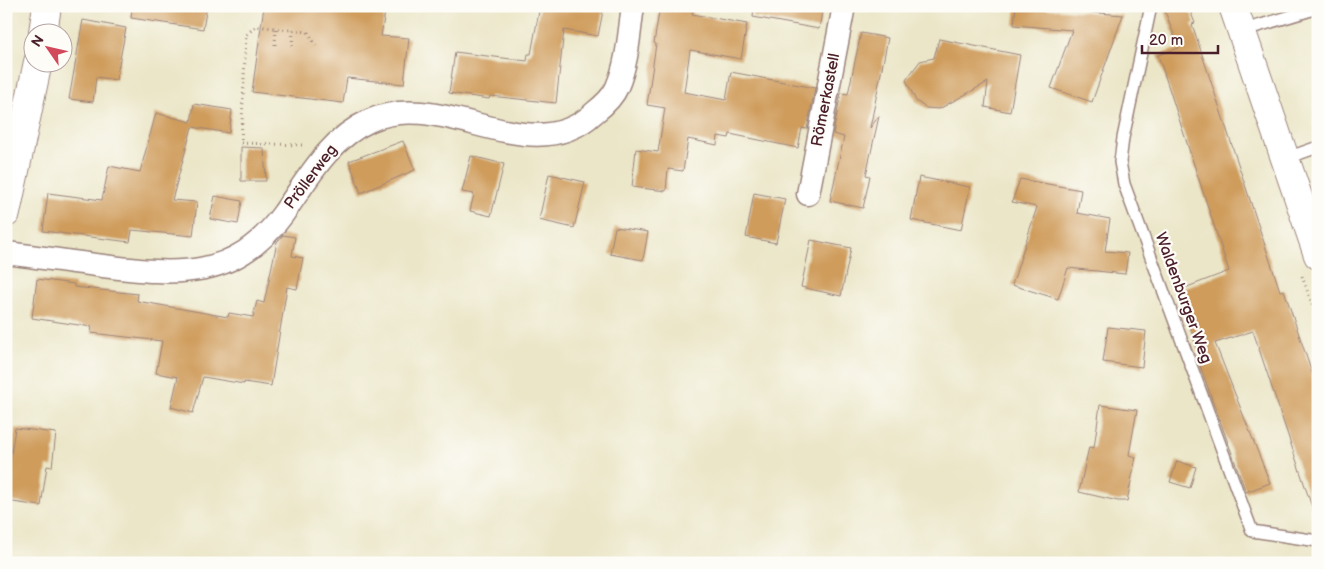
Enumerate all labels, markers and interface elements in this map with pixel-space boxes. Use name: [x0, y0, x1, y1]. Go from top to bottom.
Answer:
north arrow: [22, 22, 72, 72]
scale bar: [1142, 22, 1218, 54]
text: 20 m: [1149, 31, 1183, 50]
text: N: [28, 32, 48, 50]
street label: Römerkastell: [808, 52, 844, 148]
street label: Pröllerweg: [280, 141, 342, 213]
street label: Waldenburger Weg: [1151, 230, 1215, 366]

